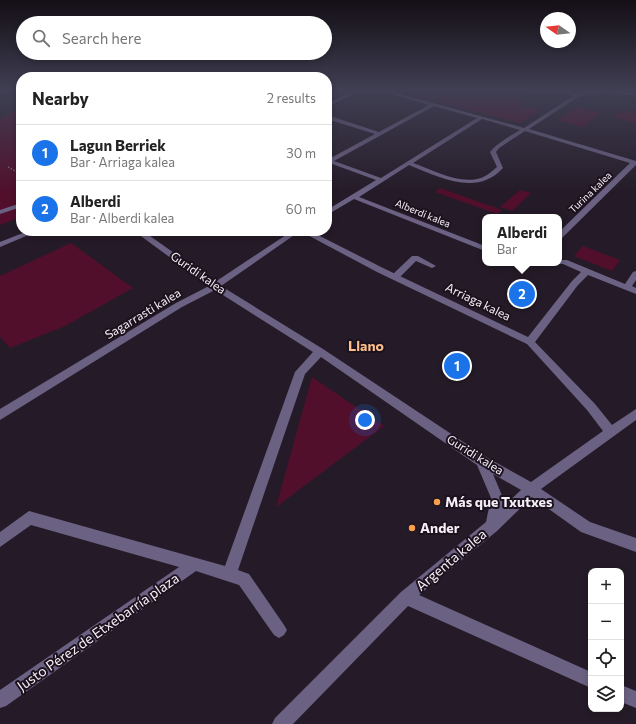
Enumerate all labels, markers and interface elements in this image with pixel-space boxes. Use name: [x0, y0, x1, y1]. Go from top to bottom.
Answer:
north arrow: [540, 12, 576, 48]
search box: [16, 16, 332, 60]
icon: search: [30, 27, 52, 49]
text: Search here: [62, 29, 141, 47]
text: Nearby: [32, 88, 89, 109]
text: 2 results: [267, 90, 316, 106]
text: Lagun Berriek: [70, 136, 166, 154]
text: 1: [42, 145, 48, 161]
text: 30 m: [286, 145, 316, 161]
text: Bar · Arriaga kalea: [70, 154, 175, 170]
street label: Turina kalea: [566, 169, 614, 215]
text: Alberdi: [70, 192, 121, 210]
street label: Alberdi kalea: [394, 196, 452, 230]
text: 2: [41, 201, 49, 217]
text: 60 m: [286, 201, 316, 217]
text: Bar · Alberdi kalea: [70, 210, 174, 226]
popup: [482, 214, 562, 266]
text: Alberdi: [497, 223, 547, 241]
text: Bar: [497, 241, 517, 257]
street label: Guridi kalea: [168, 248, 229, 296]
street label: Arriaga kalea: [444, 279, 513, 323]
pin: 2: [509, 279, 535, 309]
street label: Sagarrasti kalea: [102, 285, 183, 341]
district label: Llano: [348, 337, 384, 354]
pin: 1: [444, 351, 470, 381]
your location: [355, 410, 375, 430]
street label: Guridi kalea: [445, 431, 506, 477]
place label: Más que Txutxes: [445, 493, 553, 510]
marker: Más que Txutxes: [432, 497, 442, 507]
place label: Ander: [420, 519, 460, 536]
marker: Ander: [407, 523, 417, 533]
street label: Argenta kalea: [412, 525, 489, 594]
map controls: [588, 568, 624, 712]
button: +: [588, 568, 624, 604]
street label: Justo Pérez de Etxebarría plaza: [14, 569, 182, 694]
button: −: [588, 604, 624, 640]
button: locate: [588, 640, 624, 676]
button: layers: [588, 676, 624, 712]

